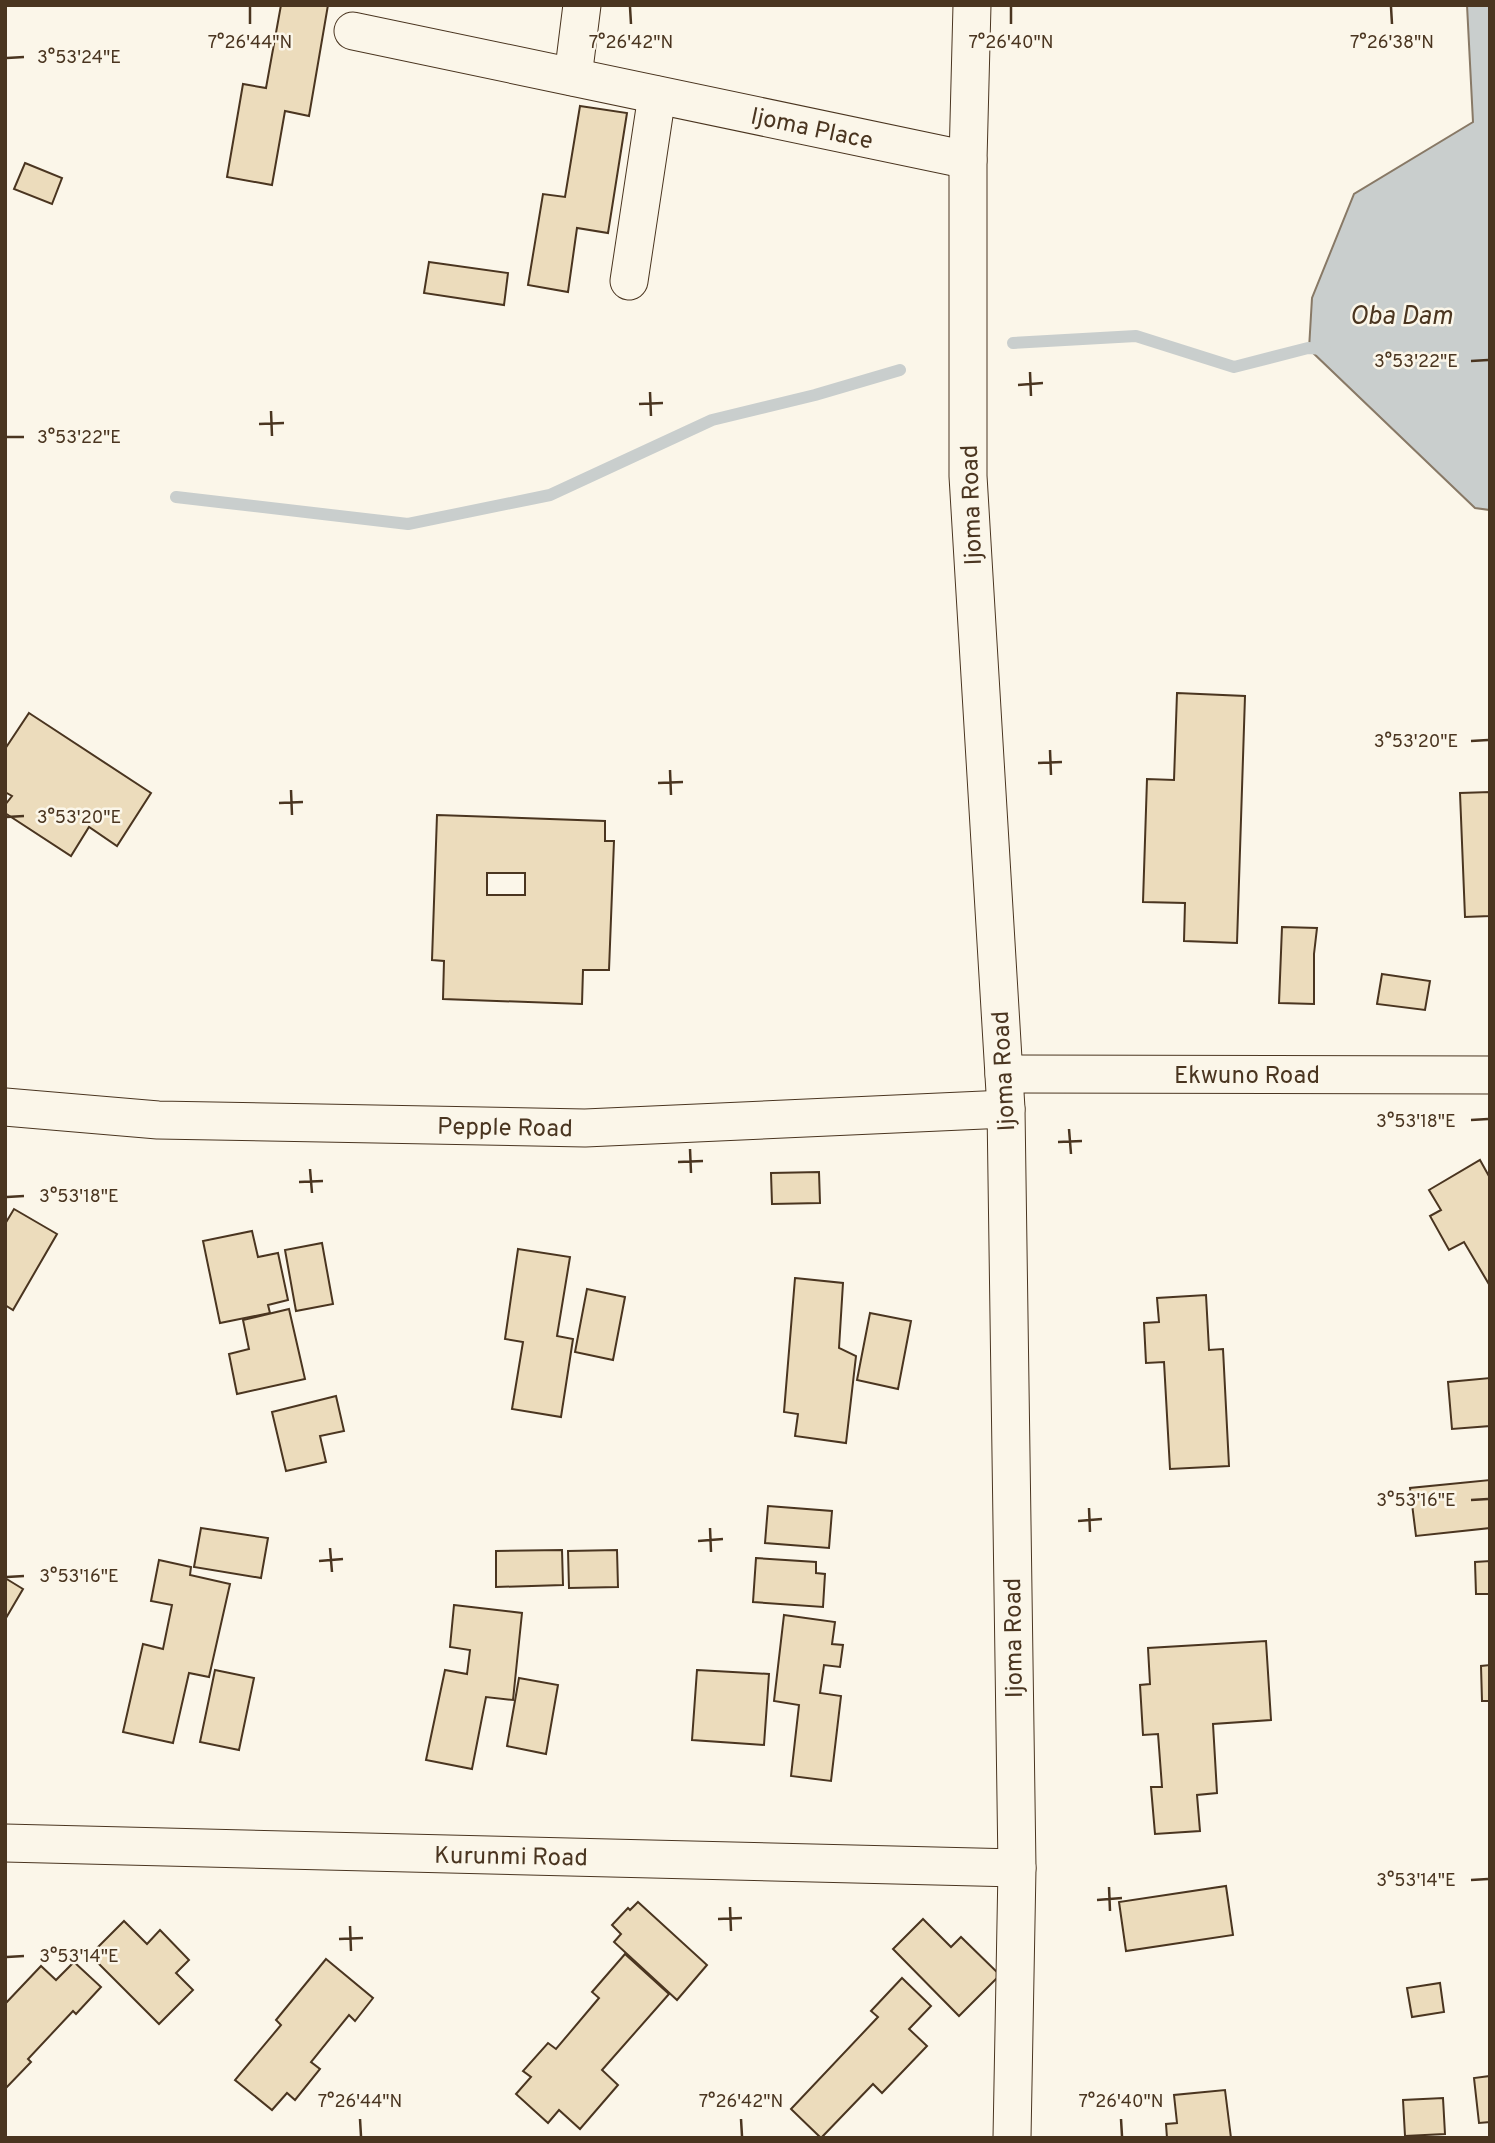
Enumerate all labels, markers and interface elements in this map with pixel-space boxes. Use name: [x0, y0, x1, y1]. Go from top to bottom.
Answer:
text: 7°26'44"N: [208, 32, 292, 55]
text: 7°26'42"N: [589, 32, 673, 55]
text: 7°26'40"N: [968, 32, 1054, 55]
text: 7°26'38"N: [1350, 32, 1434, 55]
text: 3°53'24"E: [37, 47, 121, 70]
street label: Ijoma Place: [748, 102, 876, 158]
water label: Oba Dam: [1349, 301, 1453, 334]
text: 3°53'22"E: [1374, 351, 1458, 374]
text: 3°53'22"E: [37, 427, 121, 450]
street label: Ijoma Road: [956, 444, 990, 566]
text: 3°53'20"E: [1374, 731, 1458, 754]
text: 3°53'20"E: [37, 807, 121, 830]
street label: Ijoma Road: [987, 1010, 1023, 1132]
street label: Ekwuno Road: [1174, 1062, 1320, 1092]
text: 3°53'18"E: [1376, 1111, 1456, 1134]
street label: Pepple Road: [437, 1113, 573, 1145]
text: 3°53'18"E: [39, 1186, 119, 1209]
text: 3°53'16"E: [1376, 1490, 1456, 1513]
text: 3°53'16"E: [39, 1566, 119, 1589]
street label: Ijoma Road: [999, 1577, 1031, 1698]
street label: Kurunmi Road: [434, 1842, 588, 1874]
text: 3°53'14"E: [1376, 1870, 1456, 1893]
text: 3°53'14"E: [39, 1946, 119, 1969]
text: 7°26'44"N: [318, 2091, 402, 2114]
text: 7°26'42"N: [699, 2091, 783, 2114]
text: 7°26'40"N: [1078, 2091, 1164, 2114]

